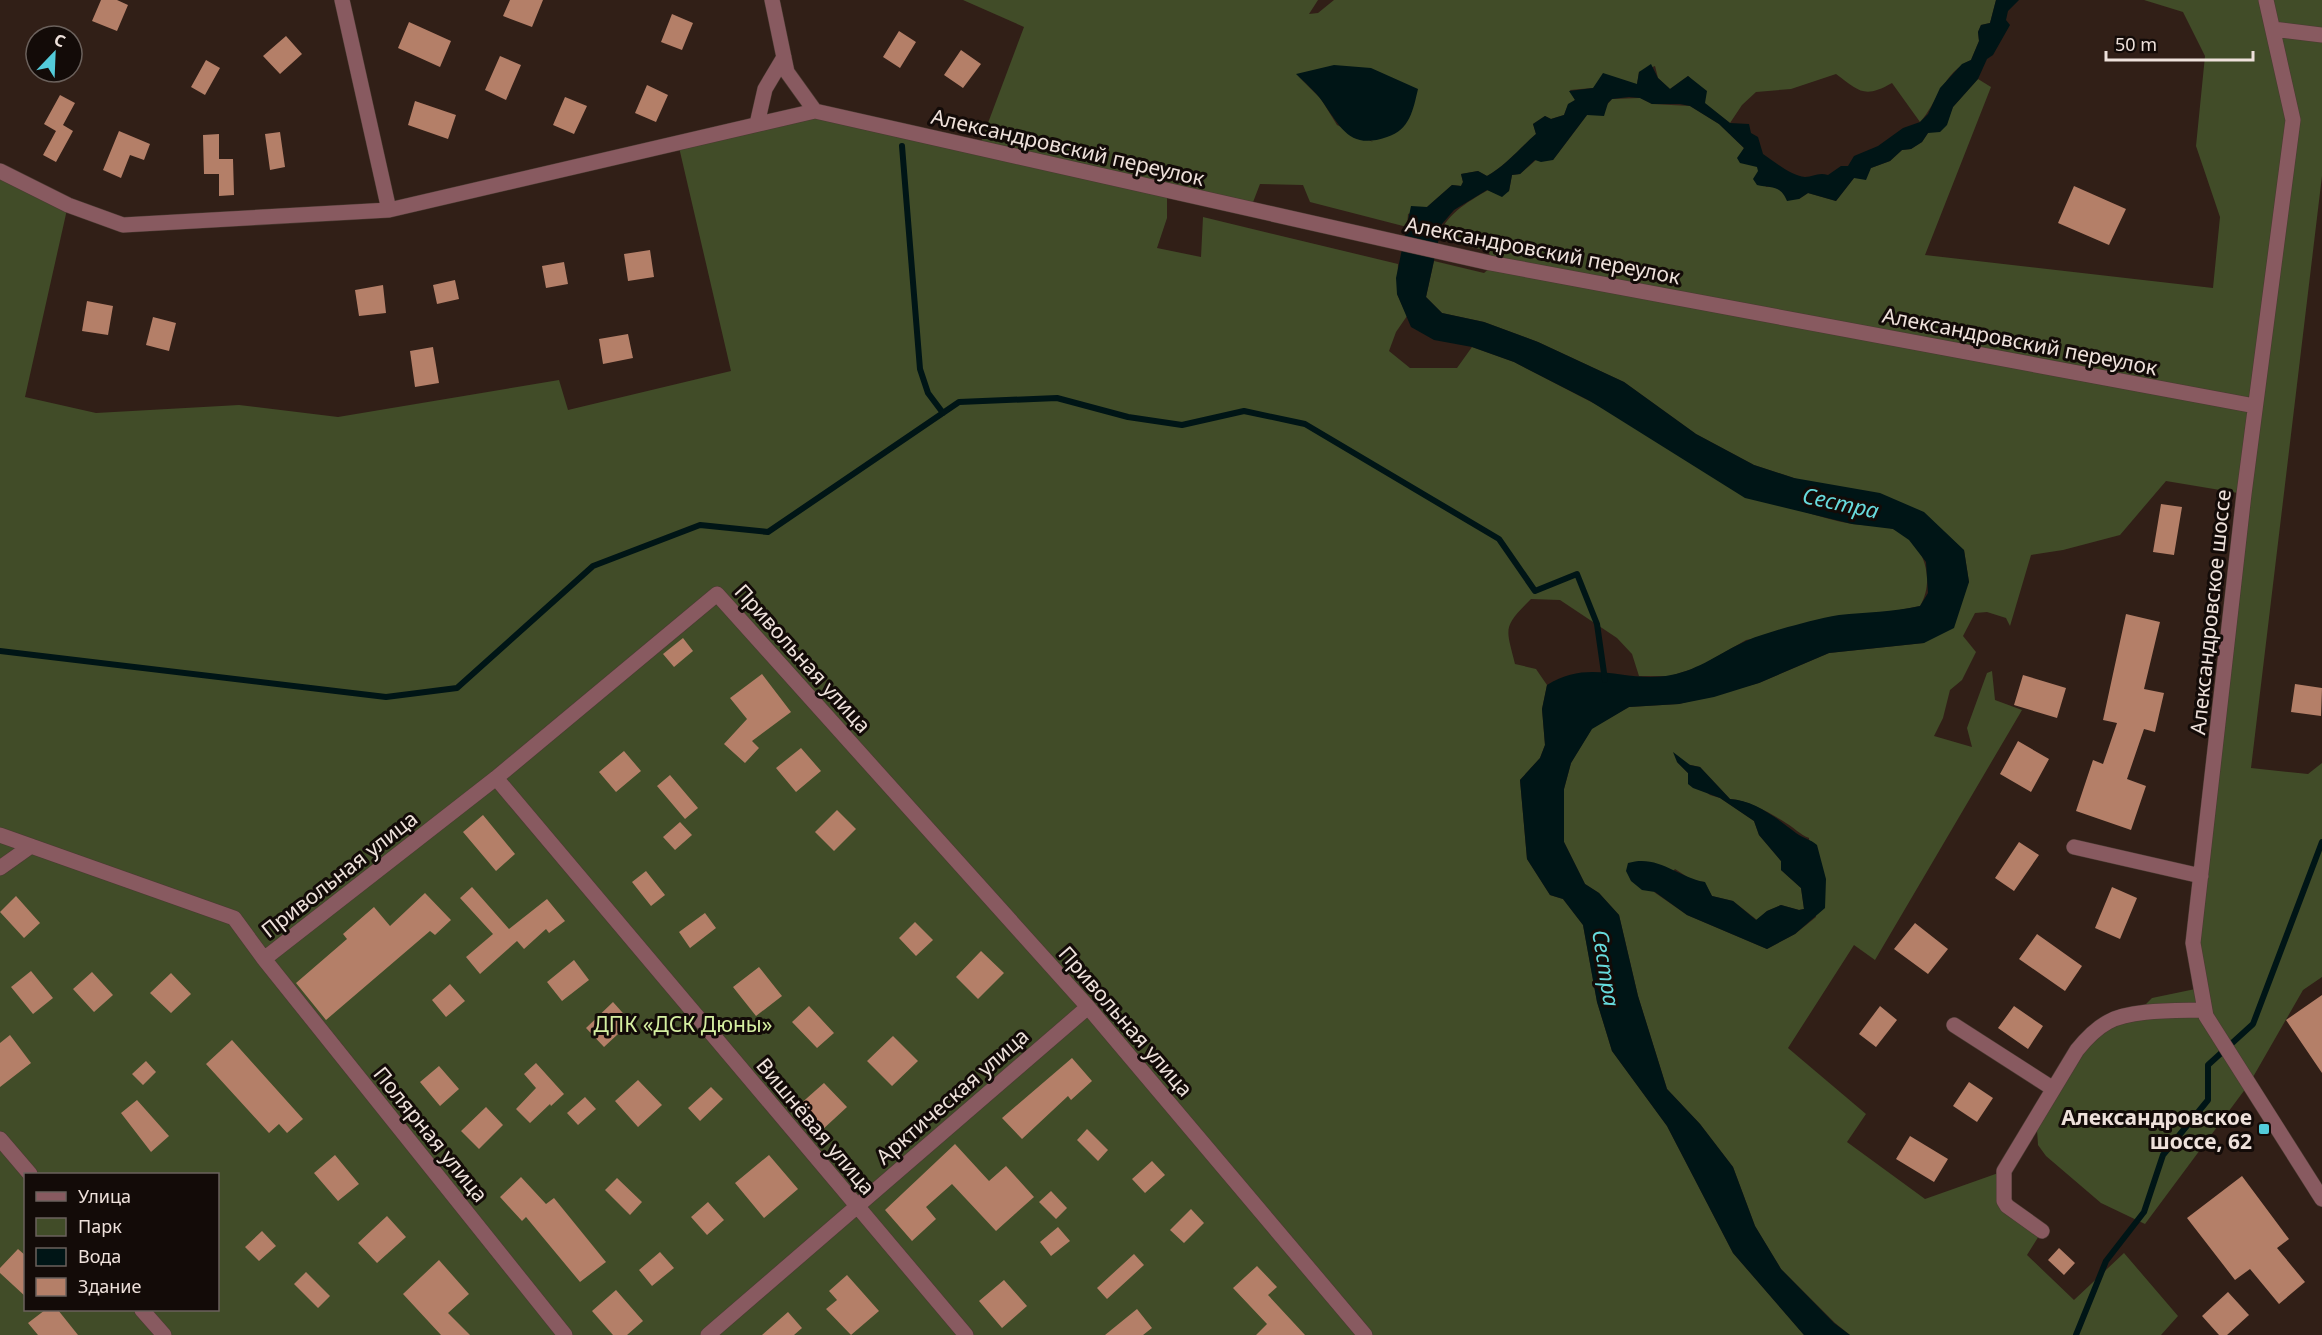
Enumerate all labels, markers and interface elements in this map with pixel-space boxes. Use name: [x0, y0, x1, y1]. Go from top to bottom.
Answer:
north arrow: [24, 24, 84, 84]
scale bar: [2106, 24, 2253, 62]
text: С: [51, 28, 69, 52]
text: 50 m: [2115, 32, 2157, 56]
street label: Александровский переулок: [929, 102, 1207, 192]
street label: Александровский переулок: [1403, 210, 1683, 290]
street label: Александровский переулок: [1880, 301, 2160, 381]
water label: Сестра: [1800, 479, 1882, 525]
street label: Александровское шоссе: [2183, 488, 2237, 736]
street label: Привольная улица: [729, 578, 877, 738]
street label: Привольная улица: [255, 804, 423, 944]
water label: Сестра: [1586, 927, 1628, 1009]
street label: Привольная улица: [1053, 940, 1199, 1102]
park label: ДПК «ДСК Дюны»: [594, 1010, 772, 1038]
street label: Арктическая улица: [870, 1022, 1034, 1170]
street label: Вишнёвая улица: [750, 1052, 882, 1200]
street label: Полярная улица: [368, 1060, 494, 1208]
place label: Александровское шоссе, 62: [2061, 1103, 2252, 1155]
marker: Александровское шоссе, 62: [2257, 1122, 2271, 1136]
legend: [24, 1173, 219, 1311]
text: Улица: [78, 1184, 131, 1208]
text: Парк: [78, 1214, 122, 1238]
text: Вода: [78, 1244, 121, 1268]
text: Здание: [78, 1274, 142, 1298]

